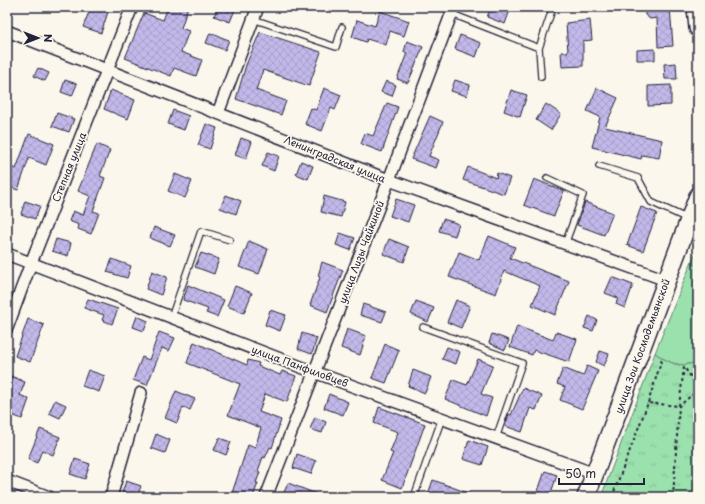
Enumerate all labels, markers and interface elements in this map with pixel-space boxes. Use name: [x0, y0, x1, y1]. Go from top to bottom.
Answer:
north arrow: [18, 18, 58, 58]
text: N: [40, 34, 57, 43]
street label: Степная улица: [48, 129, 90, 204]
street label: Ленинградская улица: [282, 131, 389, 186]
street label: улица Лизы Чайкиной: [334, 198, 387, 305]
street label: улица Зои Космодемьянской: [610, 276, 673, 415]
street label: улица Панфиловцев: [250, 341, 351, 390]
scale bar: [559, 460, 644, 486]
text: 50 m: [565, 464, 596, 482]

